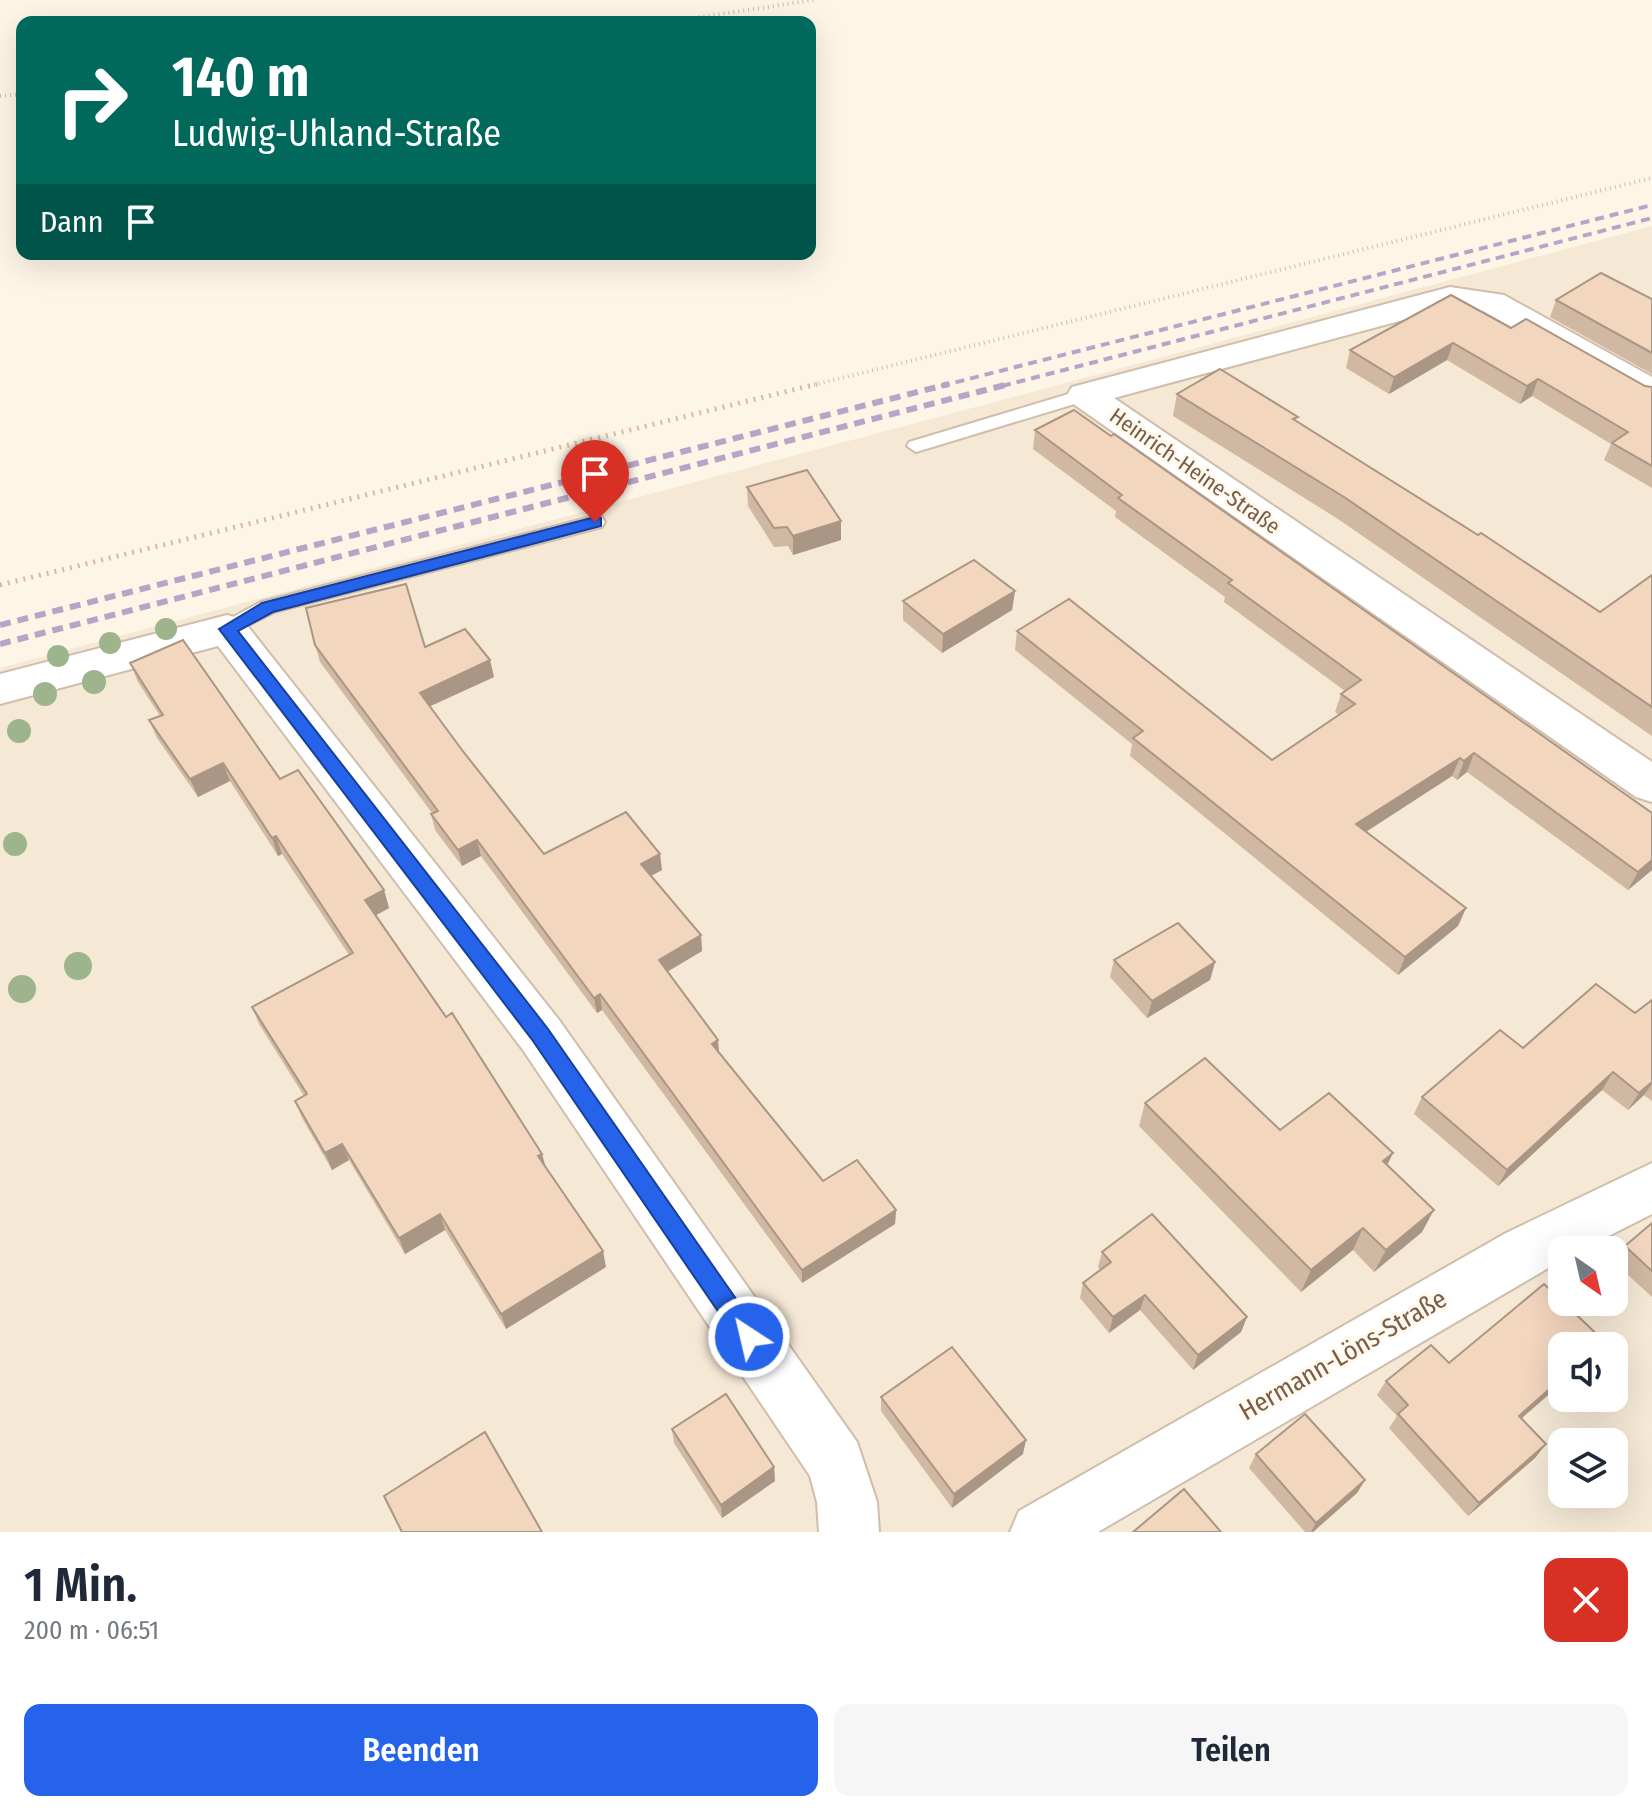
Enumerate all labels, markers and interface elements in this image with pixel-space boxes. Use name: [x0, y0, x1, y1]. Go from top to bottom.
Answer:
text: 140 m: [172, 44, 309, 111]
icon: right: [40, 48, 144, 152]
text: Ludwig-Uhland-Straße: [172, 112, 501, 156]
icon: arrive: [119, 200, 163, 244]
text: Dann: [40, 204, 103, 240]
street label: Heinrich-Heine-Straße: [1105, 402, 1285, 540]
pin: [561, 440, 629, 522]
icon: arrive: [573, 452, 617, 496]
north arrow: [1548, 1236, 1628, 1316]
map controls: [1548, 1236, 1628, 1508]
street label: Hermann-Löns-Straße: [1234, 1283, 1452, 1427]
position arrow: [707, 1295, 791, 1379]
button: sound: [1548, 1332, 1628, 1412]
button: layers: [1548, 1428, 1628, 1508]
text: 1 Min.: [24, 1556, 137, 1614]
button: close: [1544, 1558, 1628, 1642]
text: 200 m · 06:51: [24, 1615, 159, 1646]
button: Beenden: [24, 1704, 818, 1796]
button: Teilen: [834, 1704, 1628, 1796]

